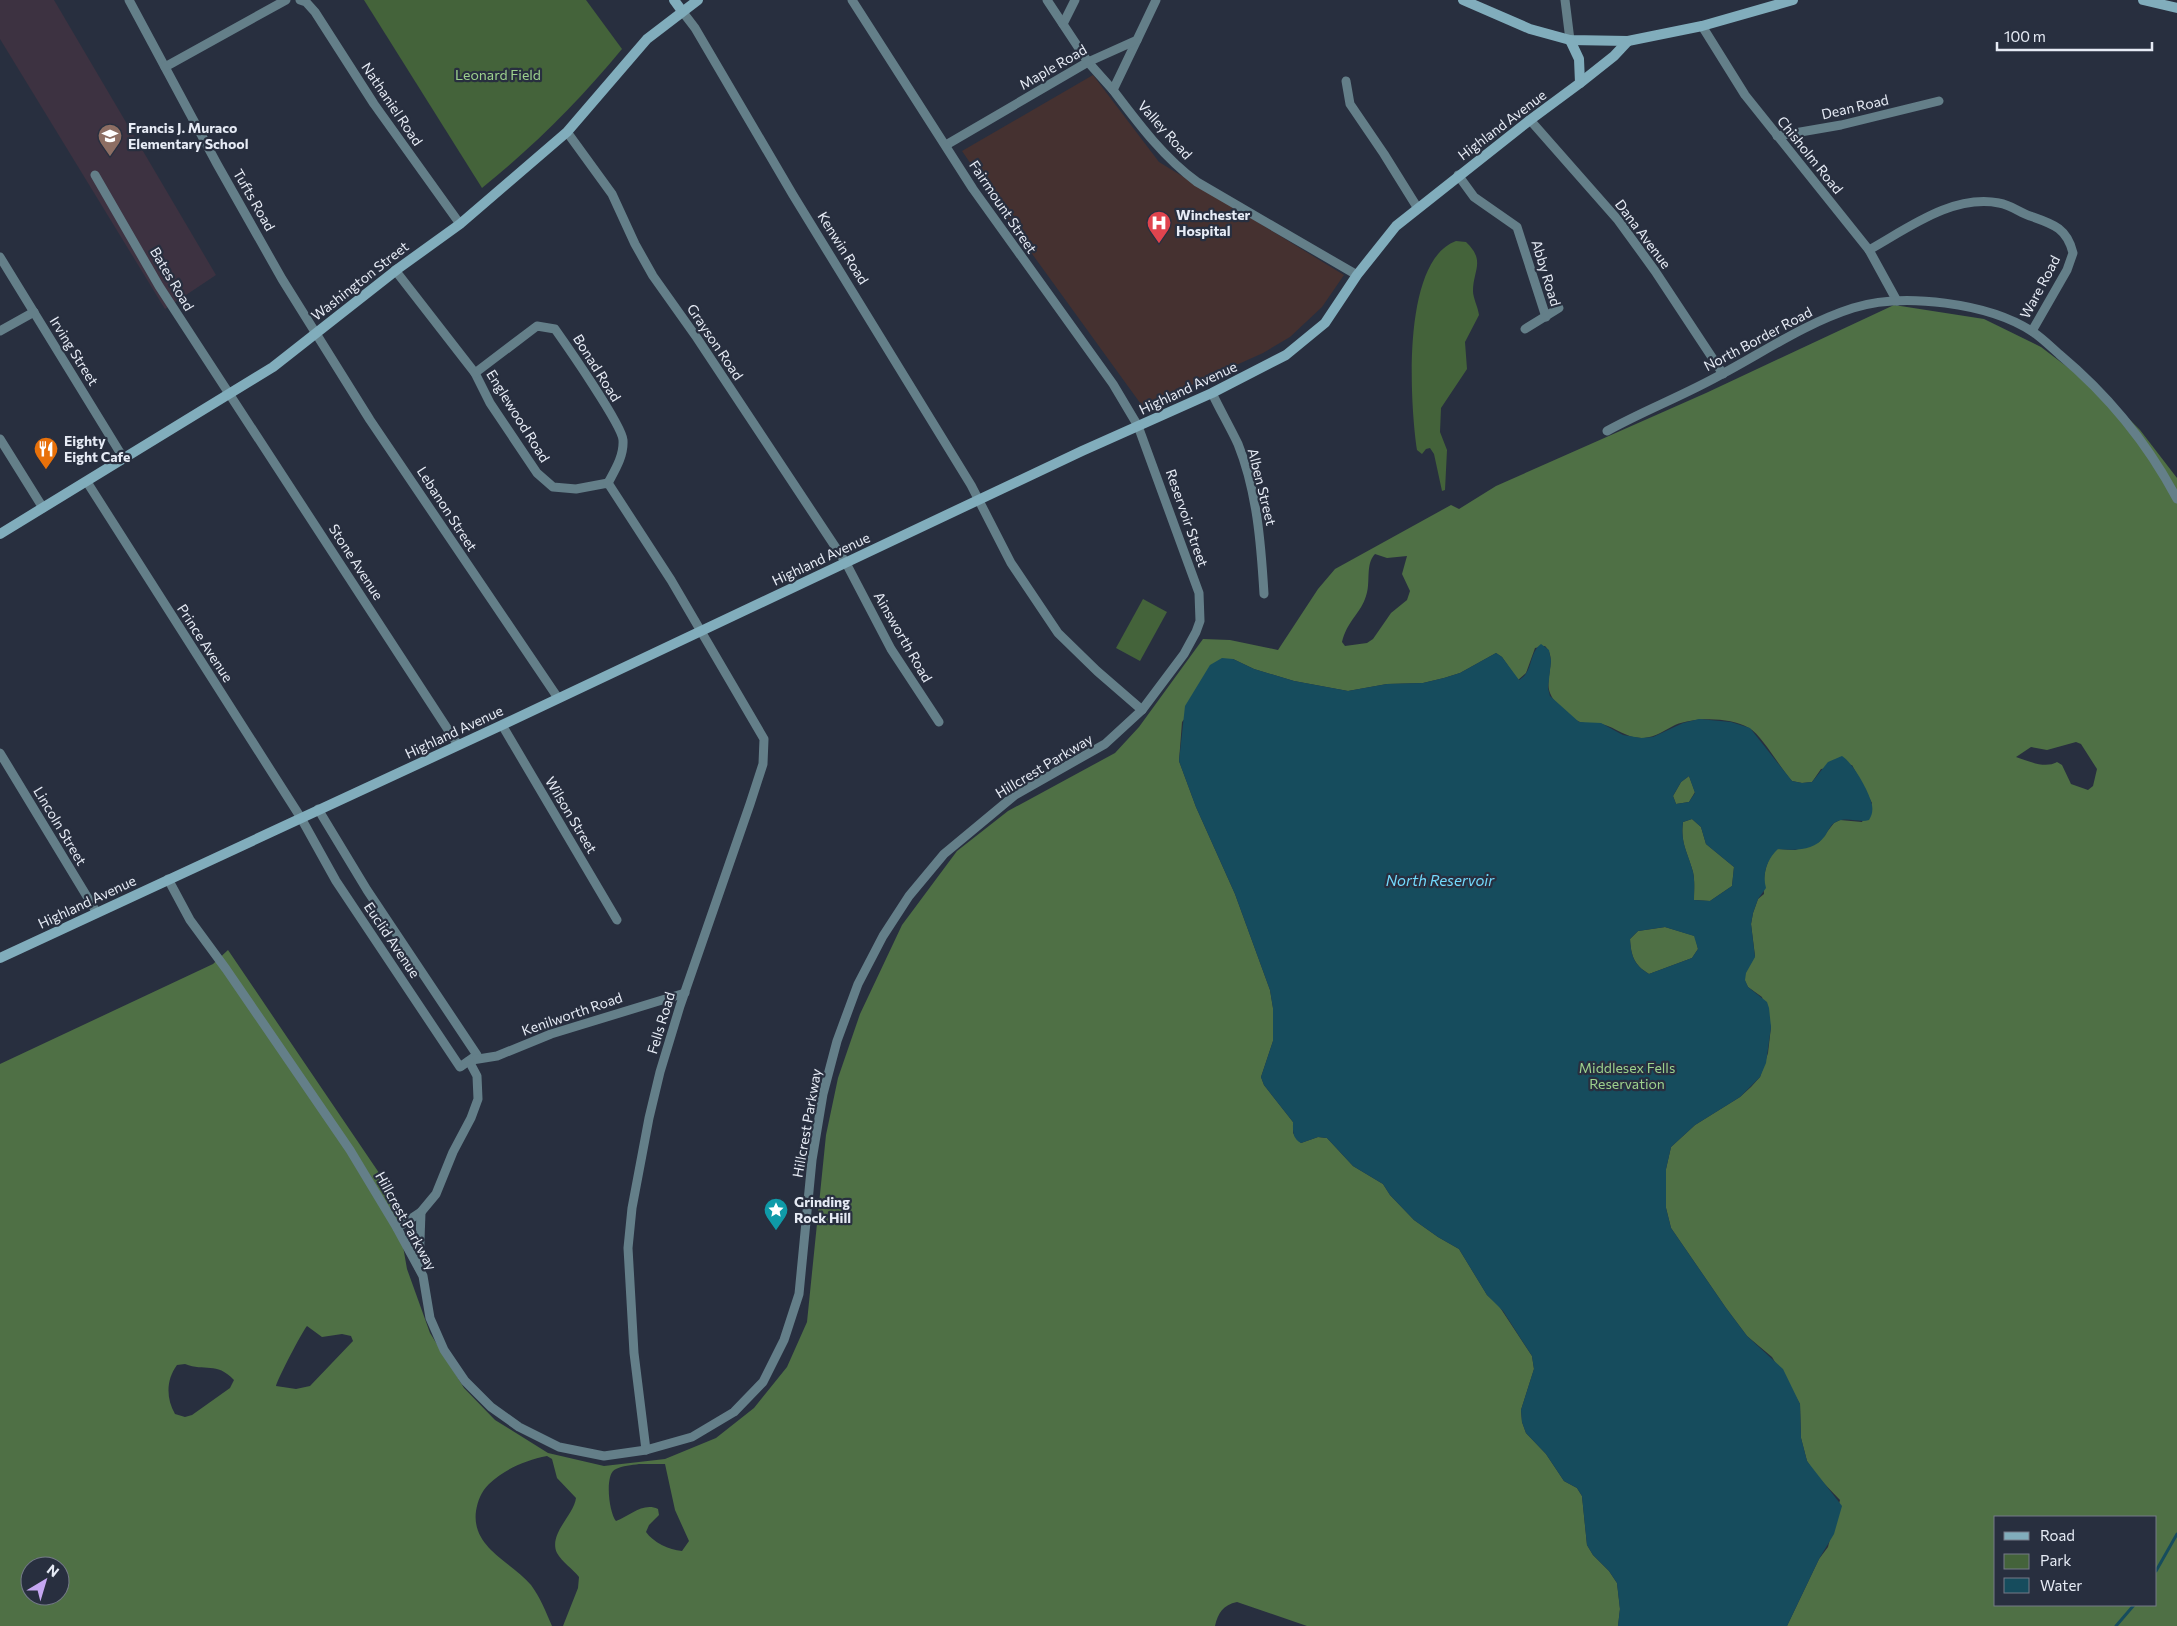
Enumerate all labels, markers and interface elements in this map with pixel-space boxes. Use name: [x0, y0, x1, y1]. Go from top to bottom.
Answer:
scale bar: [1997, 20, 2152, 52]
text: 100 m: [2004, 27, 2046, 45]
street label: Maple Road: [1016, 40, 1090, 93]
street label: Nathaniel Road: [358, 59, 427, 149]
park label: Leonard Field: [455, 66, 541, 83]
street label: Highland Avenue: [1454, 86, 1549, 163]
street label: Dean Road: [1820, 91, 1890, 122]
street label: Valley Road: [1135, 97, 1196, 163]
street label: Chisholm Road: [1774, 112, 1847, 197]
place label: Francis J. Muraco Elementary School: [128, 119, 248, 152]
school or university icon: Francis J. Muraco Elementary School: [97, 123, 123, 157]
street label: Fairmount Street: [966, 157, 1041, 257]
street label: Tufts Road: [230, 166, 279, 234]
street label: Dana Avenue: [1612, 196, 1675, 272]
place label: Winchester Hospital: [1176, 206, 1251, 239]
street label: Kenwin Road: [814, 208, 872, 287]
hospital icon: Winchester Hospital: [1146, 210, 1172, 244]
street label: Washington Street: [308, 237, 412, 324]
street label: Abby Road: [1528, 238, 1565, 308]
street label: Bates Road: [147, 244, 198, 314]
street label: Ware Road: [2016, 252, 2063, 321]
street label: Grayson Road: [684, 300, 747, 383]
street label: North Border Road: [1701, 303, 1815, 374]
street label: Irving Street: [47, 313, 102, 389]
street label: Bonad Road: [570, 331, 625, 405]
street label: Highland Avenue: [1136, 357, 1239, 418]
street label: Englewood Road: [483, 366, 554, 465]
place label: Eighty Eight Cafe: [64, 432, 130, 465]
restaurant icon: Eighty Eight Cafe: [33, 436, 59, 470]
street label: Alben Street: [1245, 446, 1280, 528]
street label: Lebanon Street: [414, 463, 481, 555]
street label: Reservoir Street: [1163, 467, 1212, 569]
street label: Stone Avenue: [326, 521, 387, 603]
street label: Highland Avenue: [769, 528, 872, 589]
street label: Ainsworth Road: [871, 589, 936, 685]
street label: Prince Avenue: [174, 600, 237, 685]
street label: Highland Avenue: [402, 701, 505, 762]
street label: Hillcrest Parkway: [992, 730, 1095, 801]
street label: Wilson Street: [542, 773, 601, 856]
street label: Lincoln Street: [30, 783, 91, 868]
street label: Highland Avenue: [35, 871, 138, 932]
water label: North Reservoir: [1386, 871, 1495, 889]
street label: Euclid Avenue: [361, 899, 424, 981]
street label: Kenilworth Road: [519, 988, 624, 1039]
street label: Fells Road: [643, 990, 678, 1056]
park label: Middlesex Fells Reservation: [1579, 1059, 1675, 1092]
street label: Hillcrest Parkway: [789, 1067, 824, 1179]
street label: Hillcrest Parkway: [372, 1168, 441, 1273]
place label: Grinding Rock Hill: [794, 1193, 851, 1226]
place icon: Grinding Rock Hill: [763, 1197, 789, 1231]
legend: [1994, 1516, 2157, 1606]
text: Road: [2040, 1526, 2075, 1544]
text: Park: [2040, 1551, 2071, 1569]
north arrow: [20, 1556, 70, 1606]
text: N: [44, 1560, 63, 1580]
text: Water: [2040, 1576, 2082, 1594]

